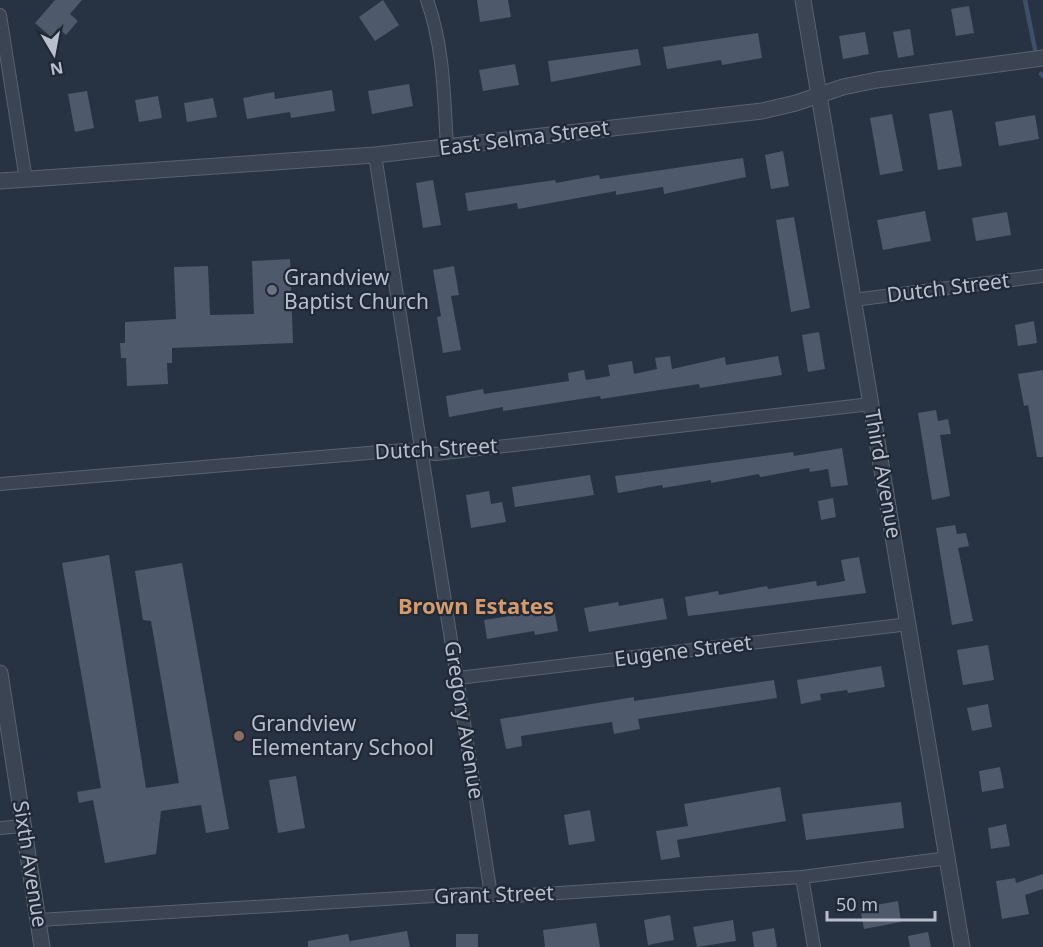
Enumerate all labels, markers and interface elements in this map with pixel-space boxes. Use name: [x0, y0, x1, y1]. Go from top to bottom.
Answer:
north arrow: [24, 24, 84, 84]
text: N: [48, 57, 65, 81]
street label: East Selma Street: [437, 113, 611, 161]
place label: Grandview Baptist Church: [284, 263, 429, 315]
street label: Dutch Street: [885, 266, 1011, 308]
marker: Grandview Baptist Church: [265, 283, 279, 297]
street label: Third Avenue: [859, 407, 909, 540]
street label: Dutch Street: [374, 431, 499, 465]
district label: Brown Estates: [398, 590, 554, 620]
street label: Eugene Street: [613, 628, 754, 672]
street label: Gregory Avenue: [439, 639, 491, 801]
place label: Grandview Elementary School: [251, 709, 434, 761]
marker: Grandview Elementary School: [232, 729, 246, 743]
street label: Sixth Avenue: [7, 799, 55, 929]
street label: Grant Street: [434, 878, 555, 910]
scale bar: [827, 884, 935, 922]
text: 50 m: [836, 892, 878, 916]

